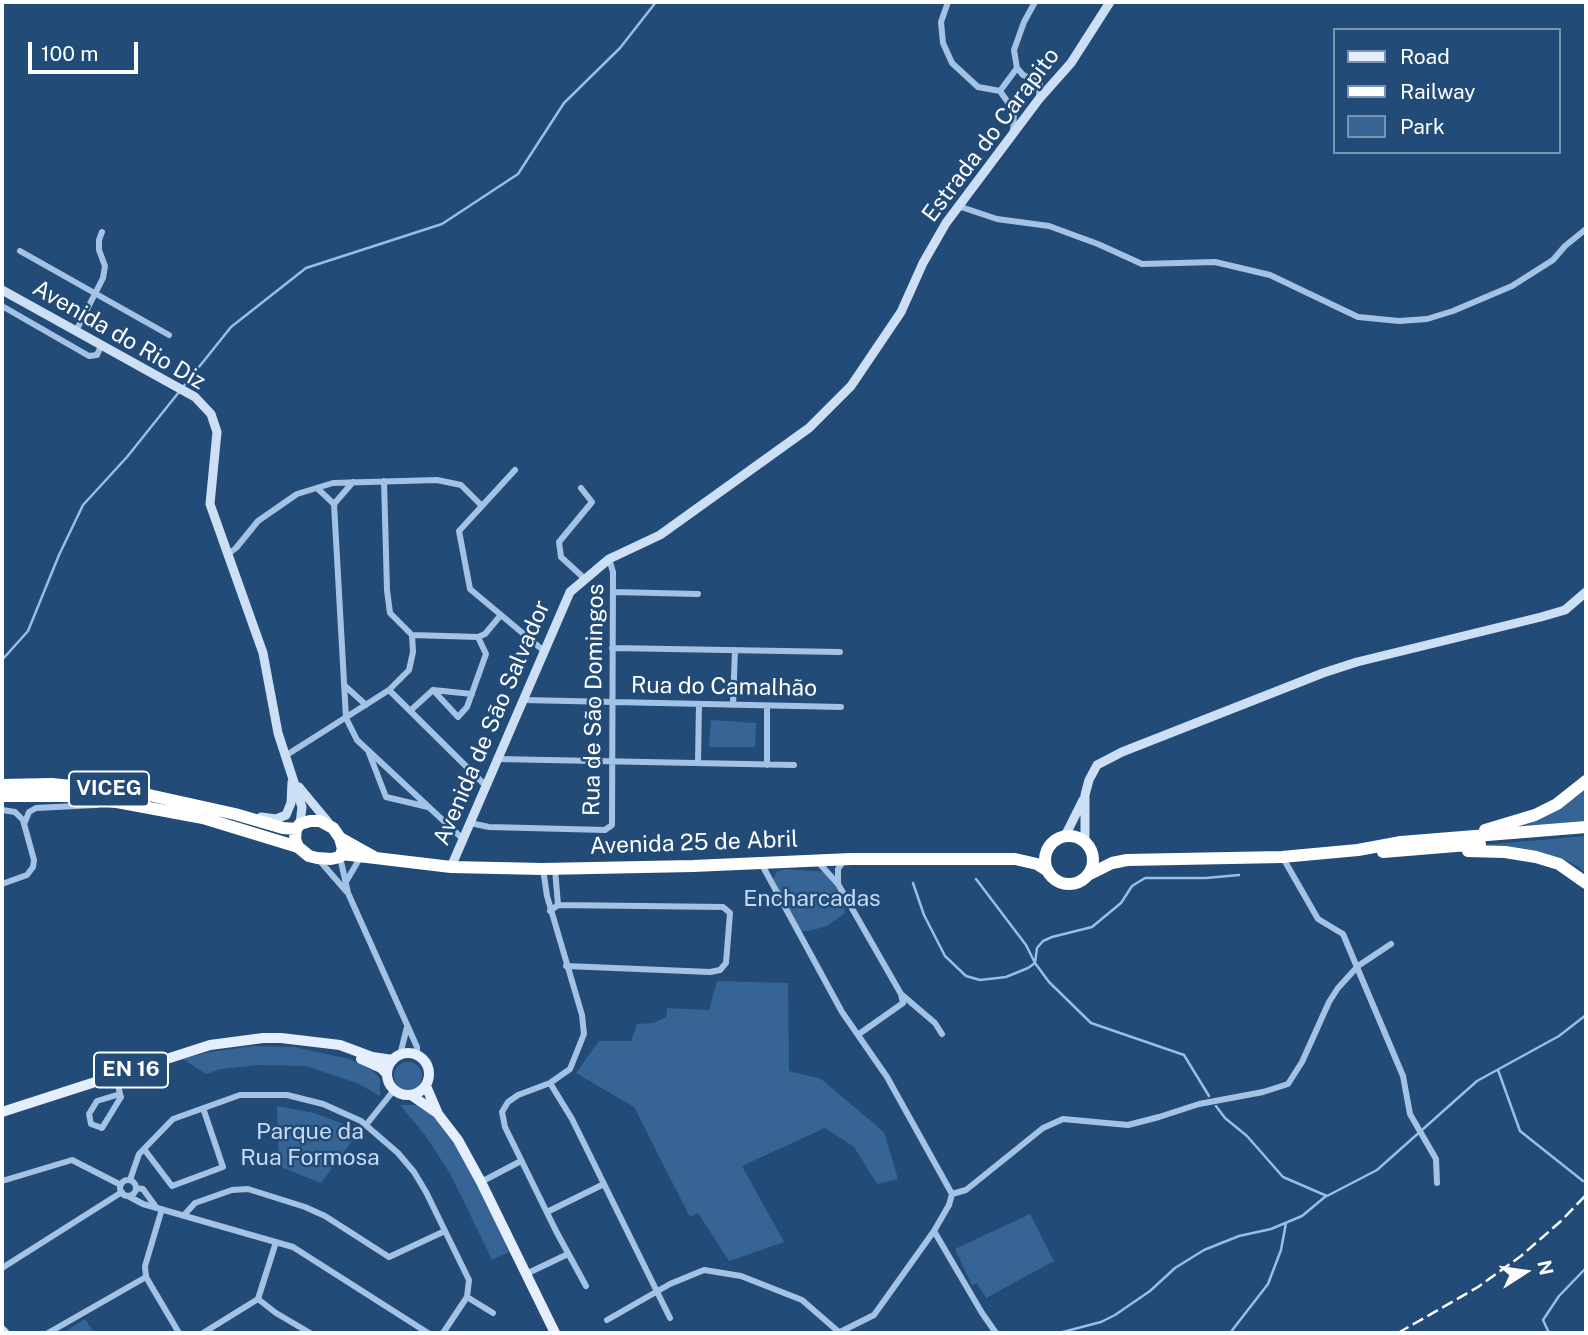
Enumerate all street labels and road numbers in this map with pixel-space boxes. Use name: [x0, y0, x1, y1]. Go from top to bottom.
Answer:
street label: Estrada do Carapito: [917, 43, 1065, 227]
street label: Avenida do Rio Diz: [28, 274, 210, 396]
street label: Rua de São Domingos: [578, 584, 610, 816]
street label: Avenida de São Salvador: [428, 596, 556, 850]
street label: Rua do Camalhão: [631, 672, 817, 702]
road number: VICEG: [69, 772, 149, 806]
street label: Avenida 25 de Abril: [589, 826, 799, 860]
road number: EN 16: [94, 1052, 168, 1088]

